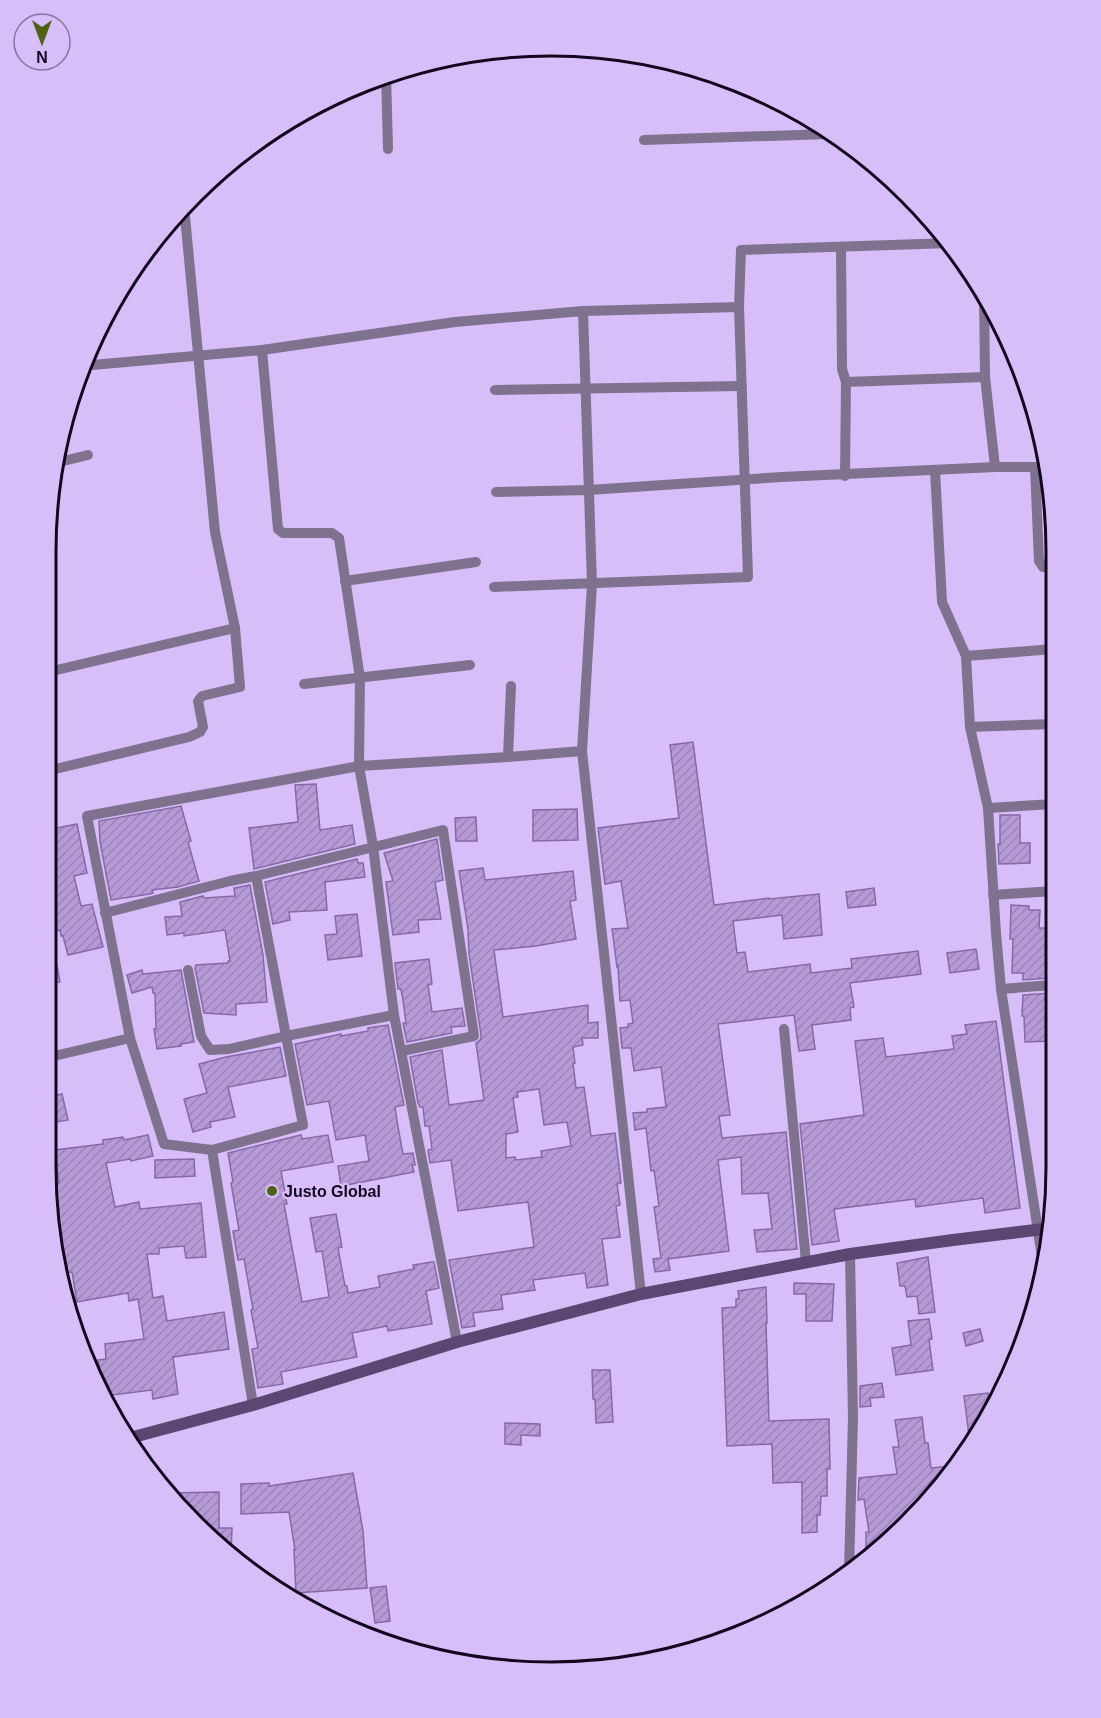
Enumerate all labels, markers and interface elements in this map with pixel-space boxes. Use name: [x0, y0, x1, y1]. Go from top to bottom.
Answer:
north arrow: [12, 12, 72, 72]
text: N: [36, 48, 48, 65]
place label: Justo Global: [284, 1183, 381, 1200]
marker: Justo Global: [265, 1184, 279, 1198]

